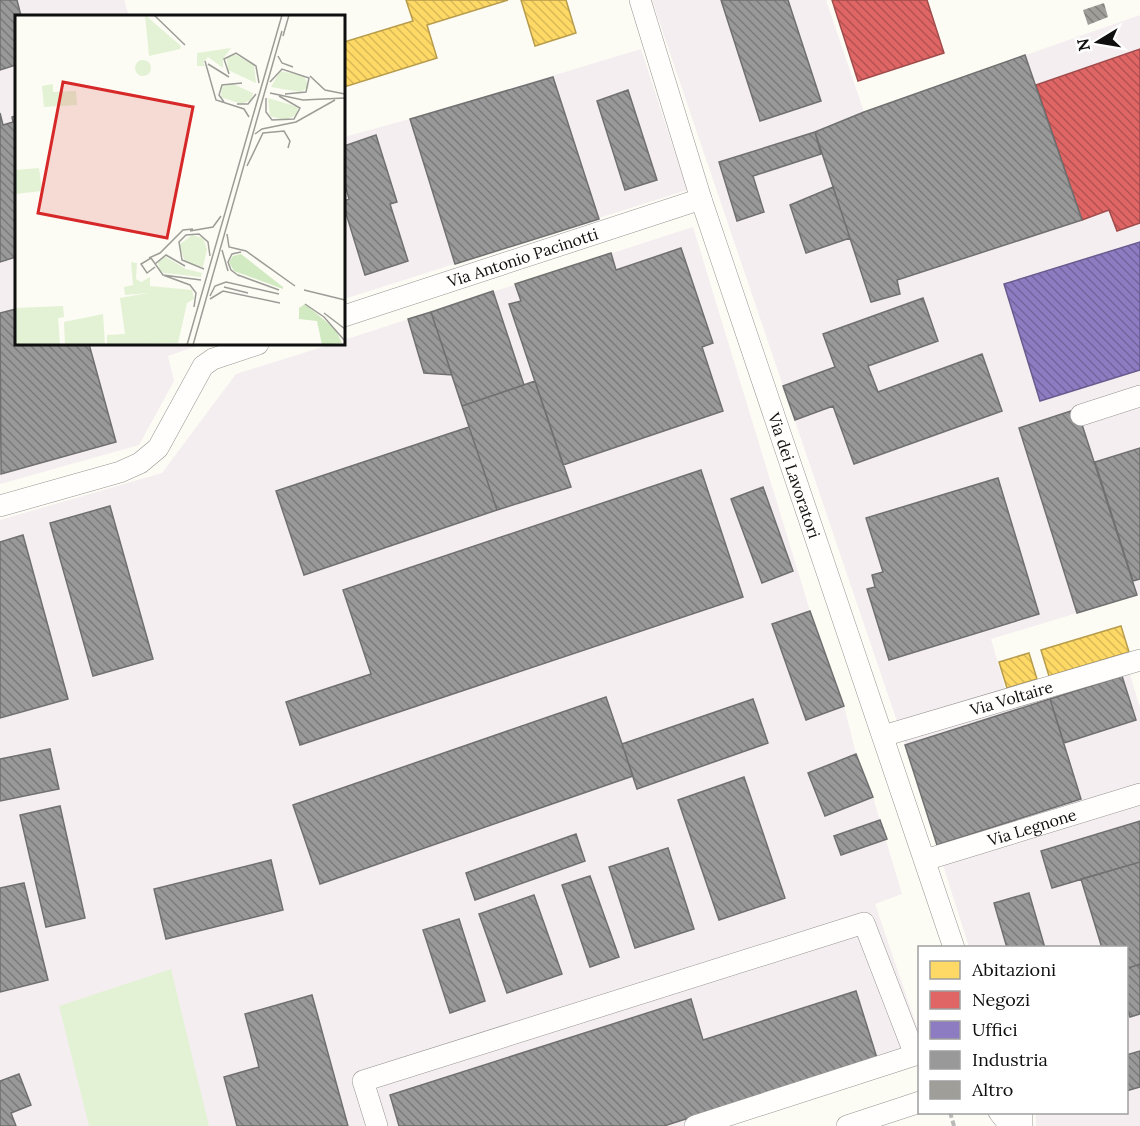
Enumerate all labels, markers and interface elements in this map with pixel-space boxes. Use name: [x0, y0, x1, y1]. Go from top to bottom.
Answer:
north arrow: [1068, 12, 1128, 72]
inset map: [15, 15, 345, 345]
text: N: [1072, 37, 1094, 53]
street label: Via Antonio Pacinotti: [444, 223, 600, 292]
street label: Via dei Lavoratori: [764, 409, 825, 541]
street label: Via Voltaire: [967, 676, 1056, 720]
street label: Via Legnone: [984, 804, 1079, 850]
legend: [918, 946, 1128, 1114]
text: Abitazioni: [971, 958, 1056, 981]
text: Negozi: [972, 988, 1030, 1011]
text: Uffici: [972, 1018, 1017, 1041]
text: Industria: [972, 1048, 1048, 1071]
text: Altro: [971, 1078, 1013, 1101]

